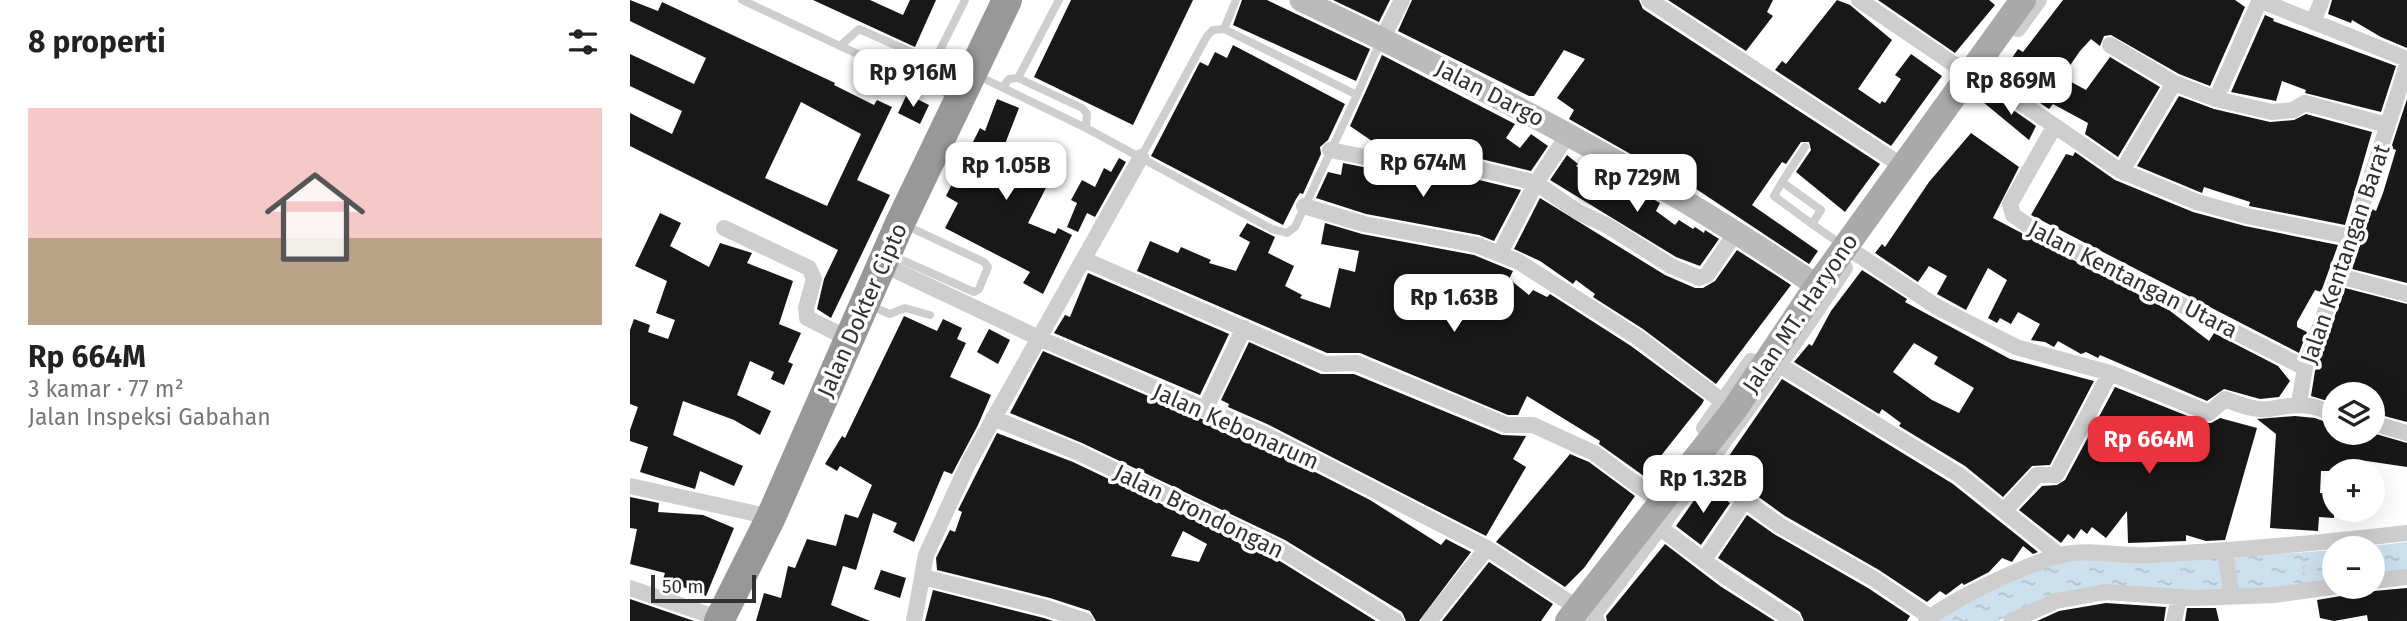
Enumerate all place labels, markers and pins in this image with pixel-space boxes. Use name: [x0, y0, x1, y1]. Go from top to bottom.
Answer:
pin: Rp 916M: [848, 50, 978, 109]
pin: Rp 869M: [1946, 58, 2076, 117]
pin: Rp 674M: [1358, 140, 1488, 199]
pin: Rp 1.05B: [934, 142, 1078, 202]
pin: Rp 729M: [1572, 154, 1702, 214]
pin: Rp 1.63B: [1382, 274, 1526, 334]
pin: Rp 664M: [2084, 416, 2214, 476]
pin: Rp 1.32B: [1631, 456, 1775, 515]

